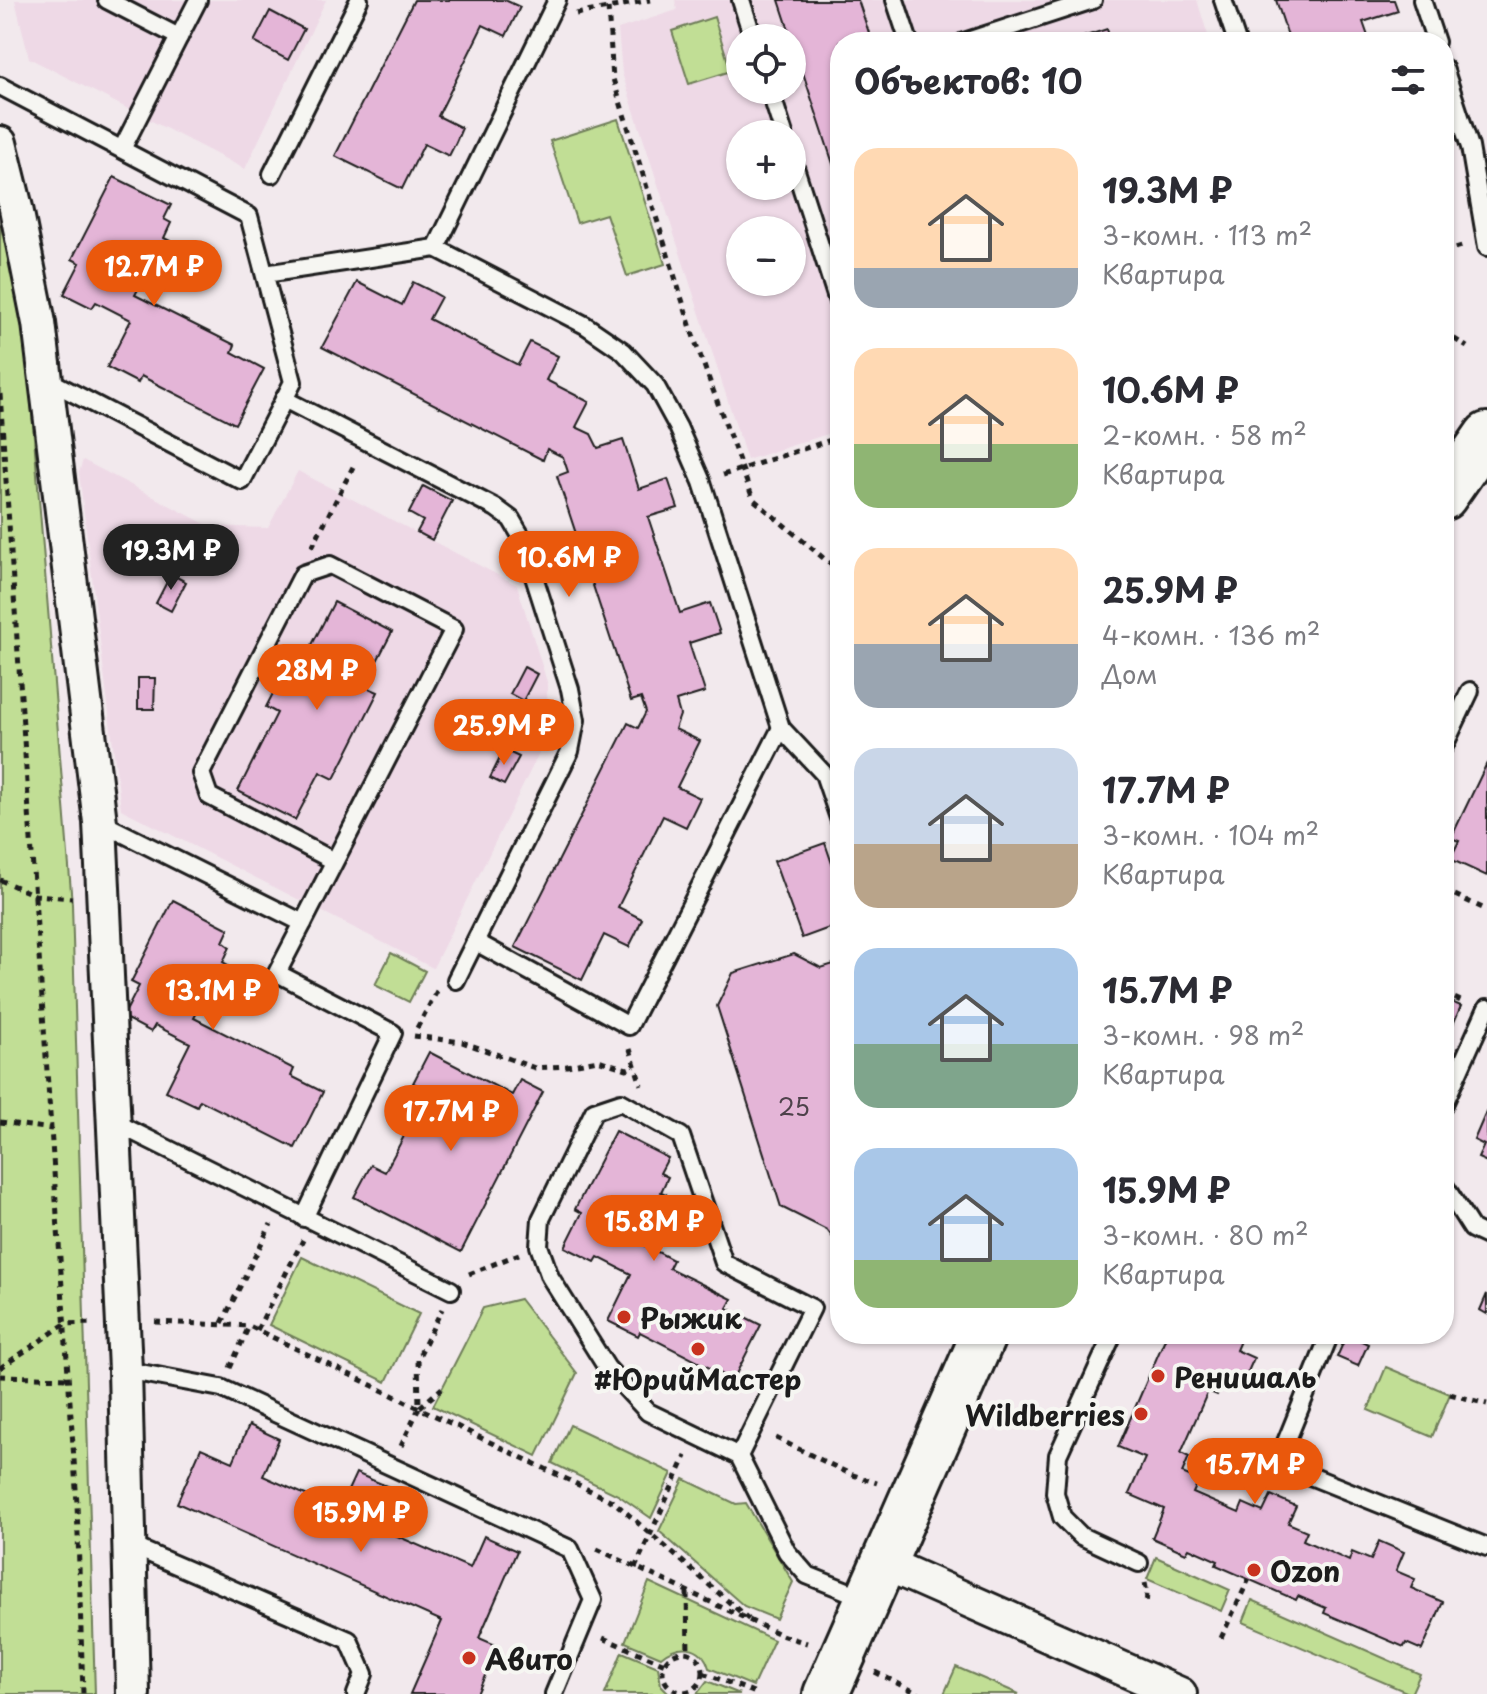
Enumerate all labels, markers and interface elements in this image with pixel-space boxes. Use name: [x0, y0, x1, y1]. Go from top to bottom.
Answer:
map controls: [726, 24, 806, 296]
button: locate: [726, 24, 806, 104]
text: Объектов: 10: [854, 54, 1082, 106]
icon: filters: [1386, 58, 1430, 102]
button: +: [726, 120, 806, 200]
text: 19.3M ₽: [1102, 163, 1233, 215]
icon: home: [918, 180, 1014, 276]
text: 3-комн. · 113 m²: [1102, 215, 1312, 254]
button: −: [726, 216, 806, 296]
pin: 12.7M ₽: [80, 240, 228, 308]
text: 12.7M ₽: [104, 246, 204, 285]
text: Квартира: [1102, 254, 1225, 293]
text: 10.6M ₽: [1102, 363, 1239, 415]
icon: home: [918, 380, 1014, 476]
text: 2-комн. · 58 m²: [1102, 415, 1307, 454]
text: Квартира: [1102, 454, 1225, 493]
pin: 19.3M ₽: [97, 524, 245, 592]
text: 19.3M ₽: [121, 530, 221, 569]
pin: 10.6M ₽: [495, 531, 643, 599]
text: 10.6M ₽: [517, 537, 621, 576]
text: 25.9M ₽: [1102, 563, 1238, 615]
icon: home: [918, 580, 1014, 676]
text: 4-комн. · 136 m²: [1102, 615, 1320, 654]
pin: 28M ₽: [261, 644, 373, 712]
text: 28M ₽: [275, 650, 359, 689]
text: Дом: [1102, 654, 1158, 693]
pin: 25.9M ₽: [430, 699, 578, 767]
text: 25.9M ₽: [452, 705, 556, 744]
text: 17.7M ₽: [1102, 763, 1230, 815]
icon: home: [918, 780, 1014, 876]
text: 3-комн. · 104 m²: [1102, 815, 1319, 854]
text: Квартира: [1102, 854, 1225, 893]
text: 15.7M ₽: [1102, 963, 1233, 1015]
pin: 13.1M ₽: [139, 964, 287, 1032]
text: 13.1M ₽: [165, 970, 261, 1009]
icon: home: [918, 980, 1014, 1076]
text: 3-комн. · 98 m²: [1102, 1015, 1304, 1054]
text: Квартира: [1102, 1054, 1225, 1093]
pin: 17.7M ₽: [377, 1085, 525, 1153]
house number: 25: [778, 1088, 810, 1124]
text: 17.7M ₽: [402, 1091, 500, 1130]
text: 15.9M ₽: [1102, 1163, 1231, 1215]
icon: home: [918, 1180, 1014, 1276]
pin: 15.8M ₽: [580, 1195, 728, 1263]
text: 15.8M ₽: [604, 1201, 704, 1240]
text: 3-комн. · 80 m²: [1102, 1215, 1309, 1254]
text: Квартира: [1102, 1254, 1225, 1293]
place label: Рыжик: [640, 1296, 742, 1339]
marker: Рыжик: [615, 1308, 633, 1326]
marker: #ЮрийМастер: [689, 1340, 707, 1358]
place label: Ренишаль: [1174, 1355, 1316, 1398]
place label: #ЮрийМастер: [595, 1357, 801, 1400]
marker: Ренишаль: [1149, 1367, 1167, 1385]
place label: Wildberries: [965, 1393, 1125, 1436]
marker: Wildberries: [1132, 1405, 1150, 1423]
pin: 15.7M ₽: [1181, 1438, 1329, 1506]
text: 15.7M ₽: [1205, 1444, 1305, 1483]
pin: 15.9M ₽: [287, 1486, 435, 1554]
text: 15.9M ₽: [312, 1492, 410, 1531]
place label: Ozon: [1270, 1549, 1340, 1592]
marker: Ozon: [1245, 1561, 1263, 1579]
place label: Авито: [485, 1637, 573, 1680]
marker: Авито: [460, 1649, 478, 1667]

